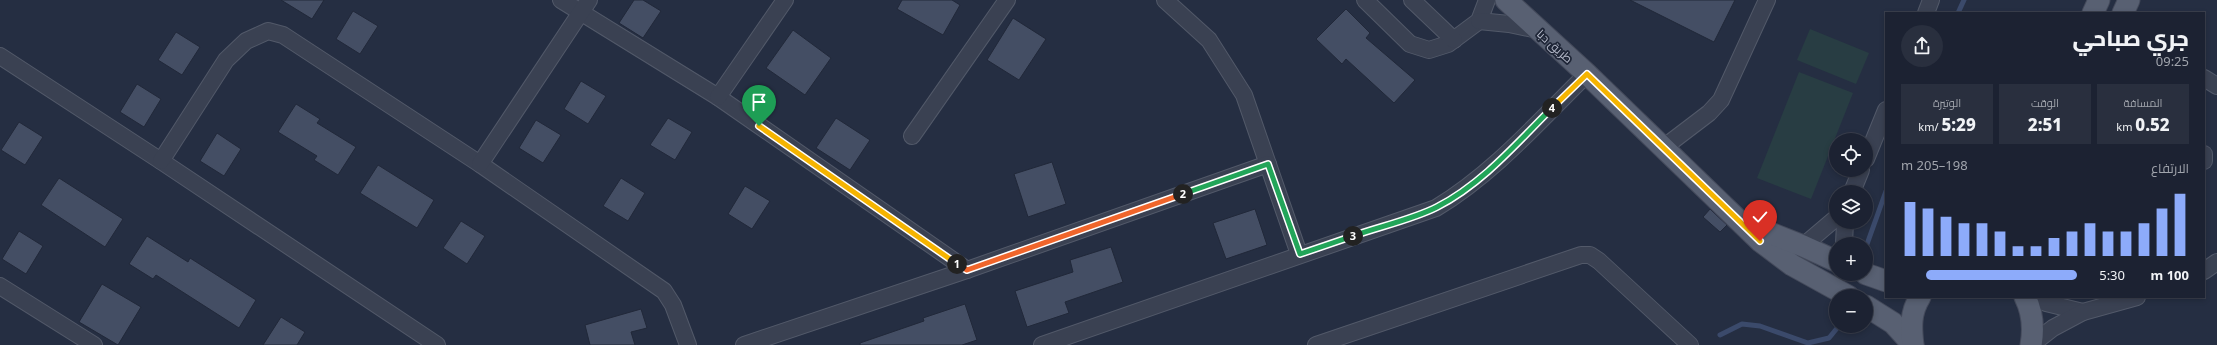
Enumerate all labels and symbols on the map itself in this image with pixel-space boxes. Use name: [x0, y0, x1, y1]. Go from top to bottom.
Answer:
street label: طريق دبا: [1533, 25, 1577, 67]
pin: [742, 85, 776, 126]
pin: 4: [1542, 98, 1562, 118]
pin: 2: [1173, 184, 1193, 204]
pin: [1743, 200, 1777, 241]
pin: 3: [1343, 226, 1363, 246]
pin: 1: [947, 254, 967, 274]

